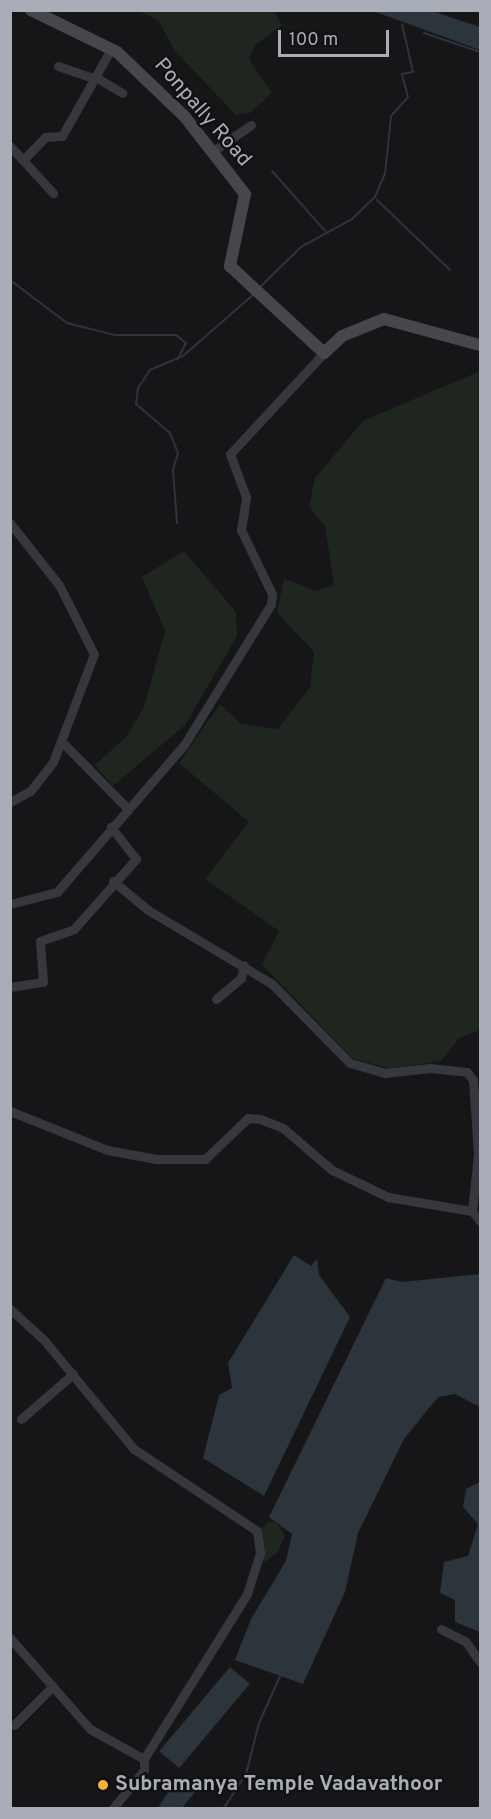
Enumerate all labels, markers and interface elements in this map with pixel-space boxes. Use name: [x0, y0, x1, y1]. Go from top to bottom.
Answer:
scale bar: [281, 18, 392, 56]
text: 100 m: [289, 29, 338, 52]
street label: Ponpally Road: [148, 53, 256, 173]
place label: Subramanya Temple Vadavathoor: [115, 1772, 443, 1798]
marker: Subramanya Temple Vadavathoor: [96, 1778, 110, 1792]

